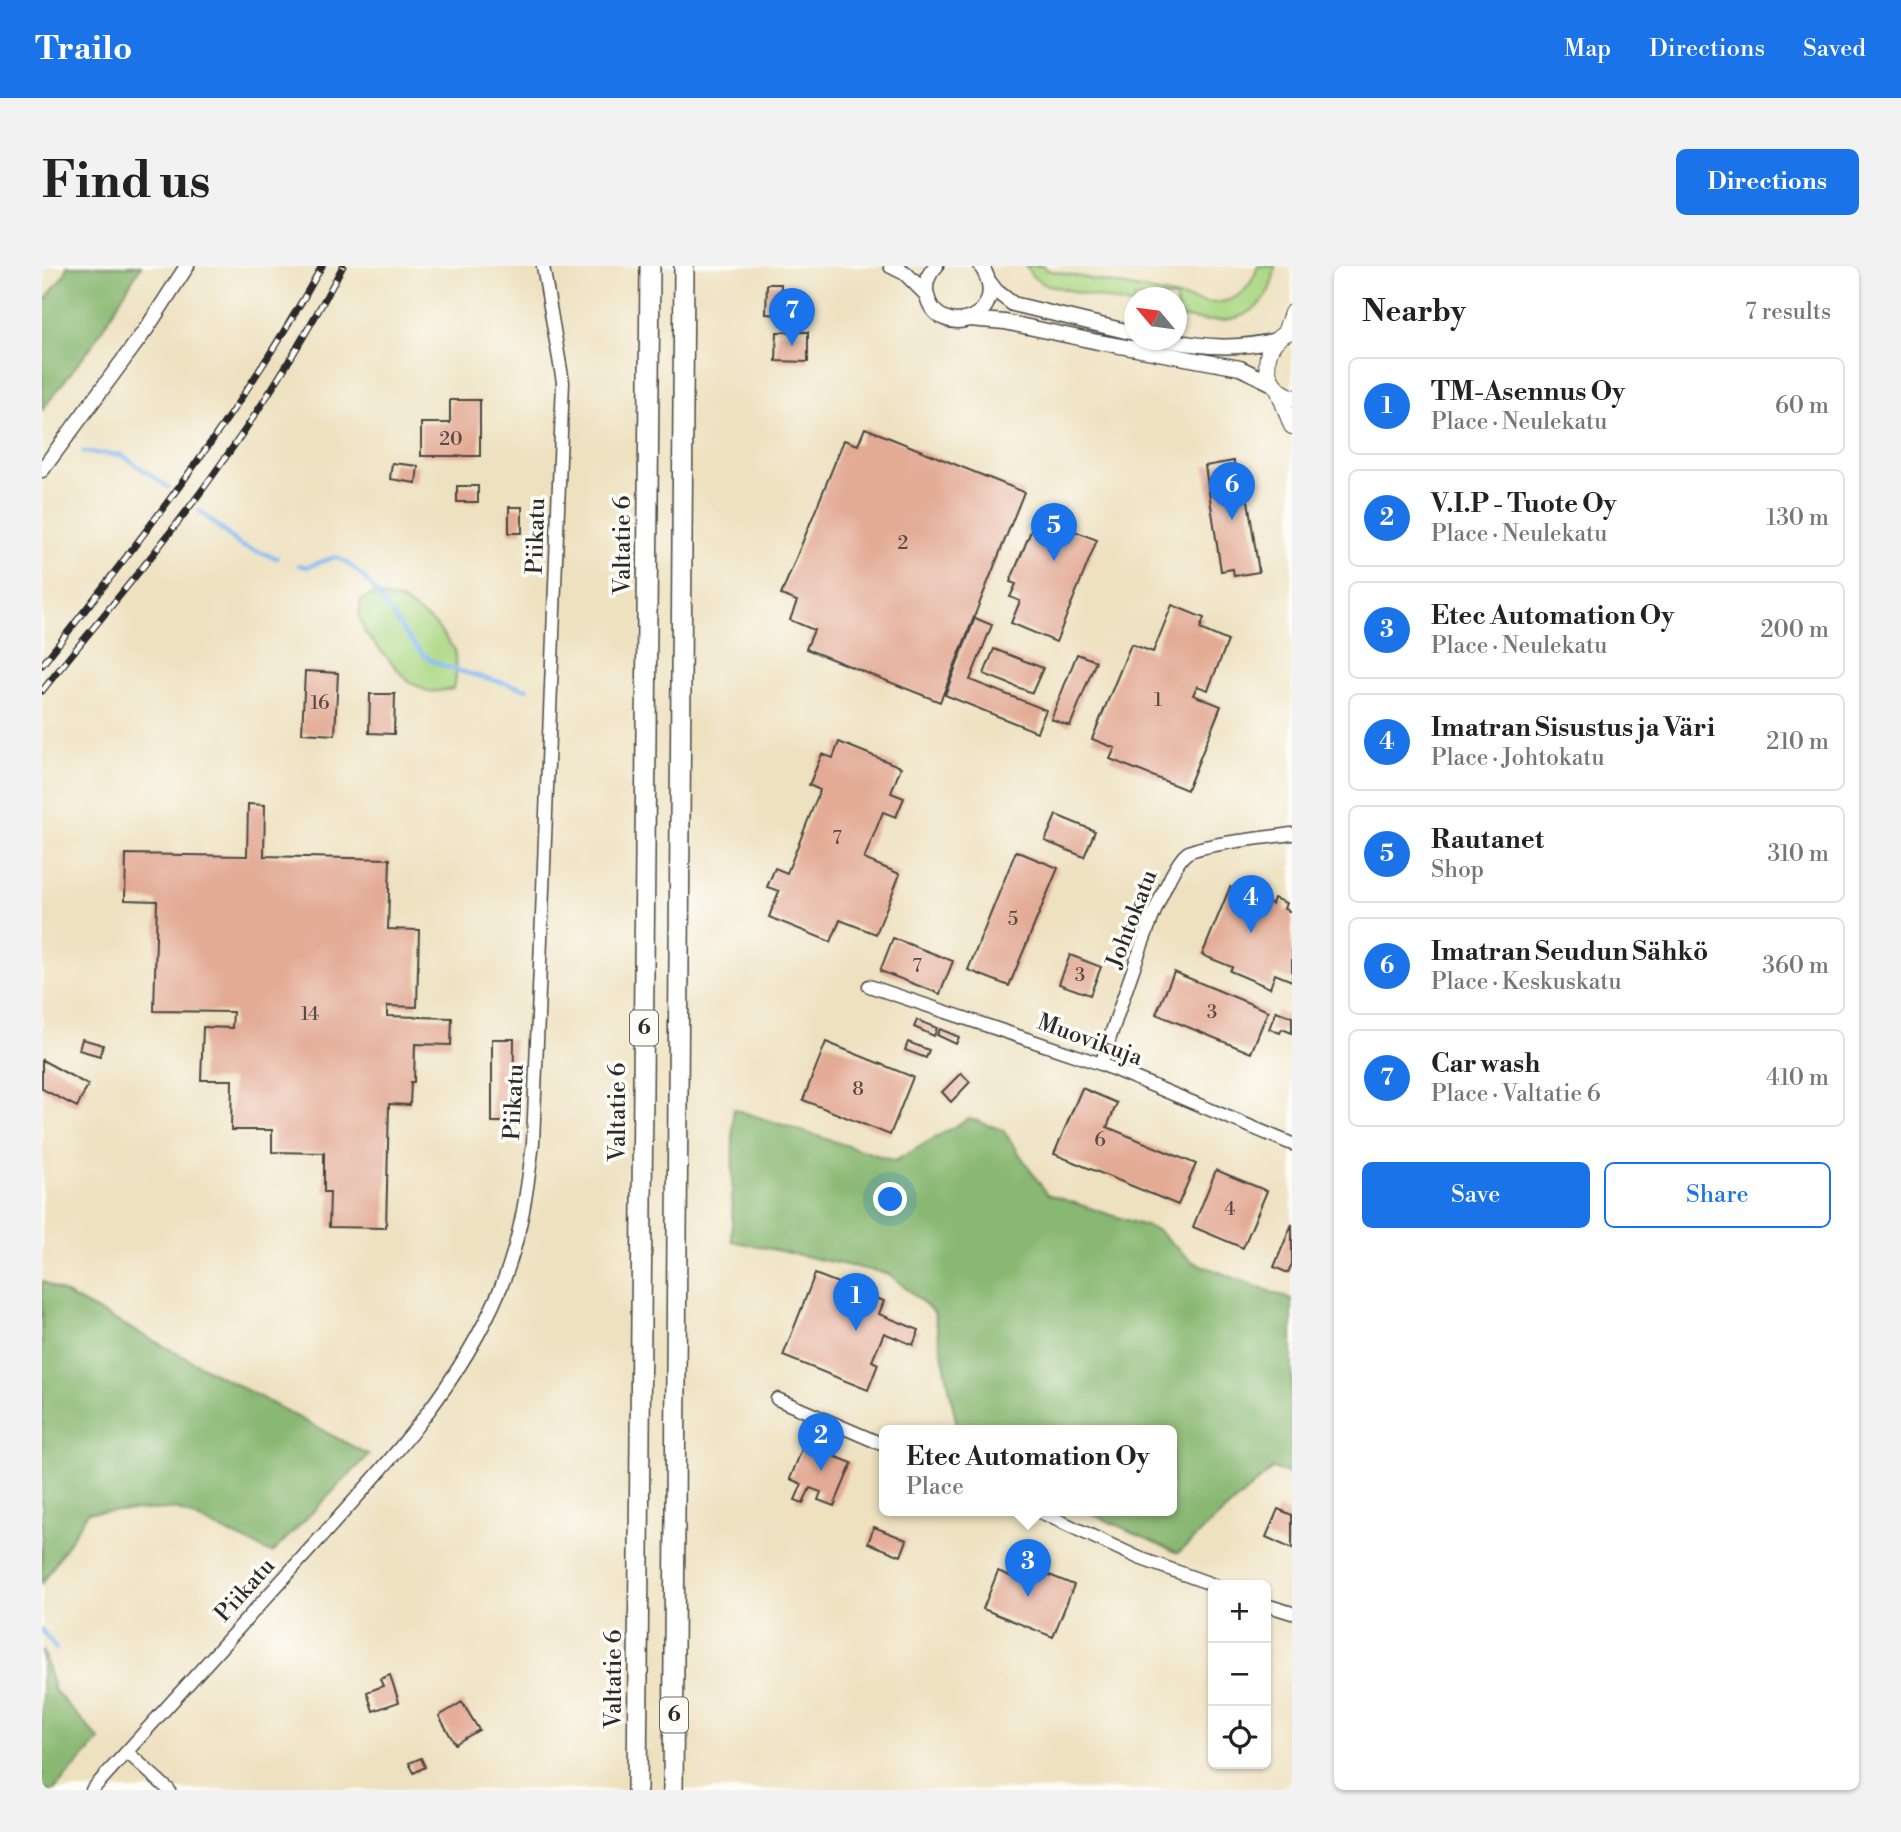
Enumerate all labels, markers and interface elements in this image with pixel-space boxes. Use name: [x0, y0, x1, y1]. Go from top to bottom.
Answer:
text: Trailo: [35, 29, 132, 70]
text: Map: [1564, 34, 1611, 64]
text: Directions: [1649, 34, 1765, 64]
text: Saved: [1803, 34, 1866, 64]
button: Directions: [1676, 149, 1859, 215]
text: Find us: [42, 152, 211, 213]
north arrow: [1124, 287, 1187, 350]
pin: 7: [769, 288, 815, 346]
text: Nearby: [1362, 293, 1466, 331]
text: 7 results: [1745, 298, 1831, 326]
text: TM-Asennus Oy: [1431, 376, 1625, 408]
text: 1: [1381, 392, 1393, 420]
text: 60 m: [1775, 392, 1829, 420]
text: Place · Neulekatu: [1431, 408, 1607, 436]
house number: 20: [439, 427, 463, 451]
pin: 6: [1209, 462, 1255, 520]
text: V.I.P - Tuote Oy: [1431, 488, 1617, 520]
street label: Valtatie 6: [609, 495, 637, 596]
street label: Piikatu: [521, 497, 551, 575]
pin: 5: [1031, 503, 1077, 561]
text: 2: [1380, 504, 1394, 532]
text: 130 m: [1766, 504, 1829, 532]
text: Place · Neulekatu: [1431, 520, 1607, 548]
house number: 2: [898, 531, 908, 555]
text: Etec Automation Oy: [1431, 600, 1674, 632]
text: 3: [1380, 616, 1394, 644]
text: 200 m: [1761, 616, 1829, 644]
text: Place · Neulekatu: [1431, 632, 1607, 660]
house number: 1: [1154, 688, 1162, 712]
house number: 16: [310, 691, 330, 715]
text: Imatran Sisustus ja Väri: [1431, 712, 1715, 744]
text: 4: [1379, 728, 1395, 756]
text: 210 m: [1766, 728, 1829, 756]
text: Place · Johtokatu: [1431, 744, 1605, 772]
text: Rautanet: [1431, 824, 1544, 856]
house number: 7: [832, 826, 842, 850]
text: 5: [1380, 840, 1394, 868]
text: 310 m: [1768, 840, 1829, 868]
text: Shop: [1431, 856, 1484, 884]
street label: Johtokatu: [1100, 866, 1164, 973]
pin: 4: [1228, 875, 1274, 933]
house number: 5: [1008, 907, 1018, 931]
text: Imatran Seudun Sähkö: [1431, 936, 1708, 968]
text: 6: [1380, 952, 1394, 980]
text: 360 m: [1762, 952, 1829, 980]
house number: 7: [912, 954, 922, 978]
house number: 3: [1075, 963, 1085, 987]
text: Place · Keskuskatu: [1431, 968, 1622, 996]
house number: 3: [1207, 1000, 1217, 1024]
house number: 14: [301, 1002, 319, 1026]
street label: Muovikuja: [1034, 1008, 1147, 1072]
road number: 6: [630, 1010, 658, 1046]
text: Car wash: [1431, 1048, 1540, 1080]
street label: Valtatie 6: [604, 1062, 632, 1163]
street label: Piikatu: [498, 1063, 530, 1141]
text: 7: [1380, 1064, 1394, 1092]
text: 410 m: [1766, 1064, 1829, 1092]
house number: 8: [852, 1077, 864, 1101]
text: Place · Valtatie 6: [1431, 1080, 1601, 1108]
house number: 6: [1094, 1128, 1106, 1152]
button: Save: [1362, 1162, 1590, 1228]
button: Share: [1604, 1162, 1831, 1228]
your location: [873, 1182, 907, 1216]
house number: 4: [1224, 1197, 1236, 1221]
pin: 1: [833, 1273, 879, 1331]
pin: 2: [798, 1413, 844, 1471]
popup: [879, 1425, 1177, 1516]
text: Etec Automation Oy: [906, 1441, 1150, 1473]
text: Place: [906, 1473, 964, 1501]
pin: 3: [1005, 1539, 1051, 1597]
street label: Piikatu: [209, 1552, 281, 1628]
map controls: [1208, 1580, 1271, 1769]
button: +: [1208, 1580, 1271, 1643]
street label: Valtatie 6: [600, 1629, 628, 1730]
button: −: [1208, 1643, 1271, 1706]
road number: 6: [660, 1698, 688, 1732]
button: locate: [1208, 1706, 1271, 1769]

